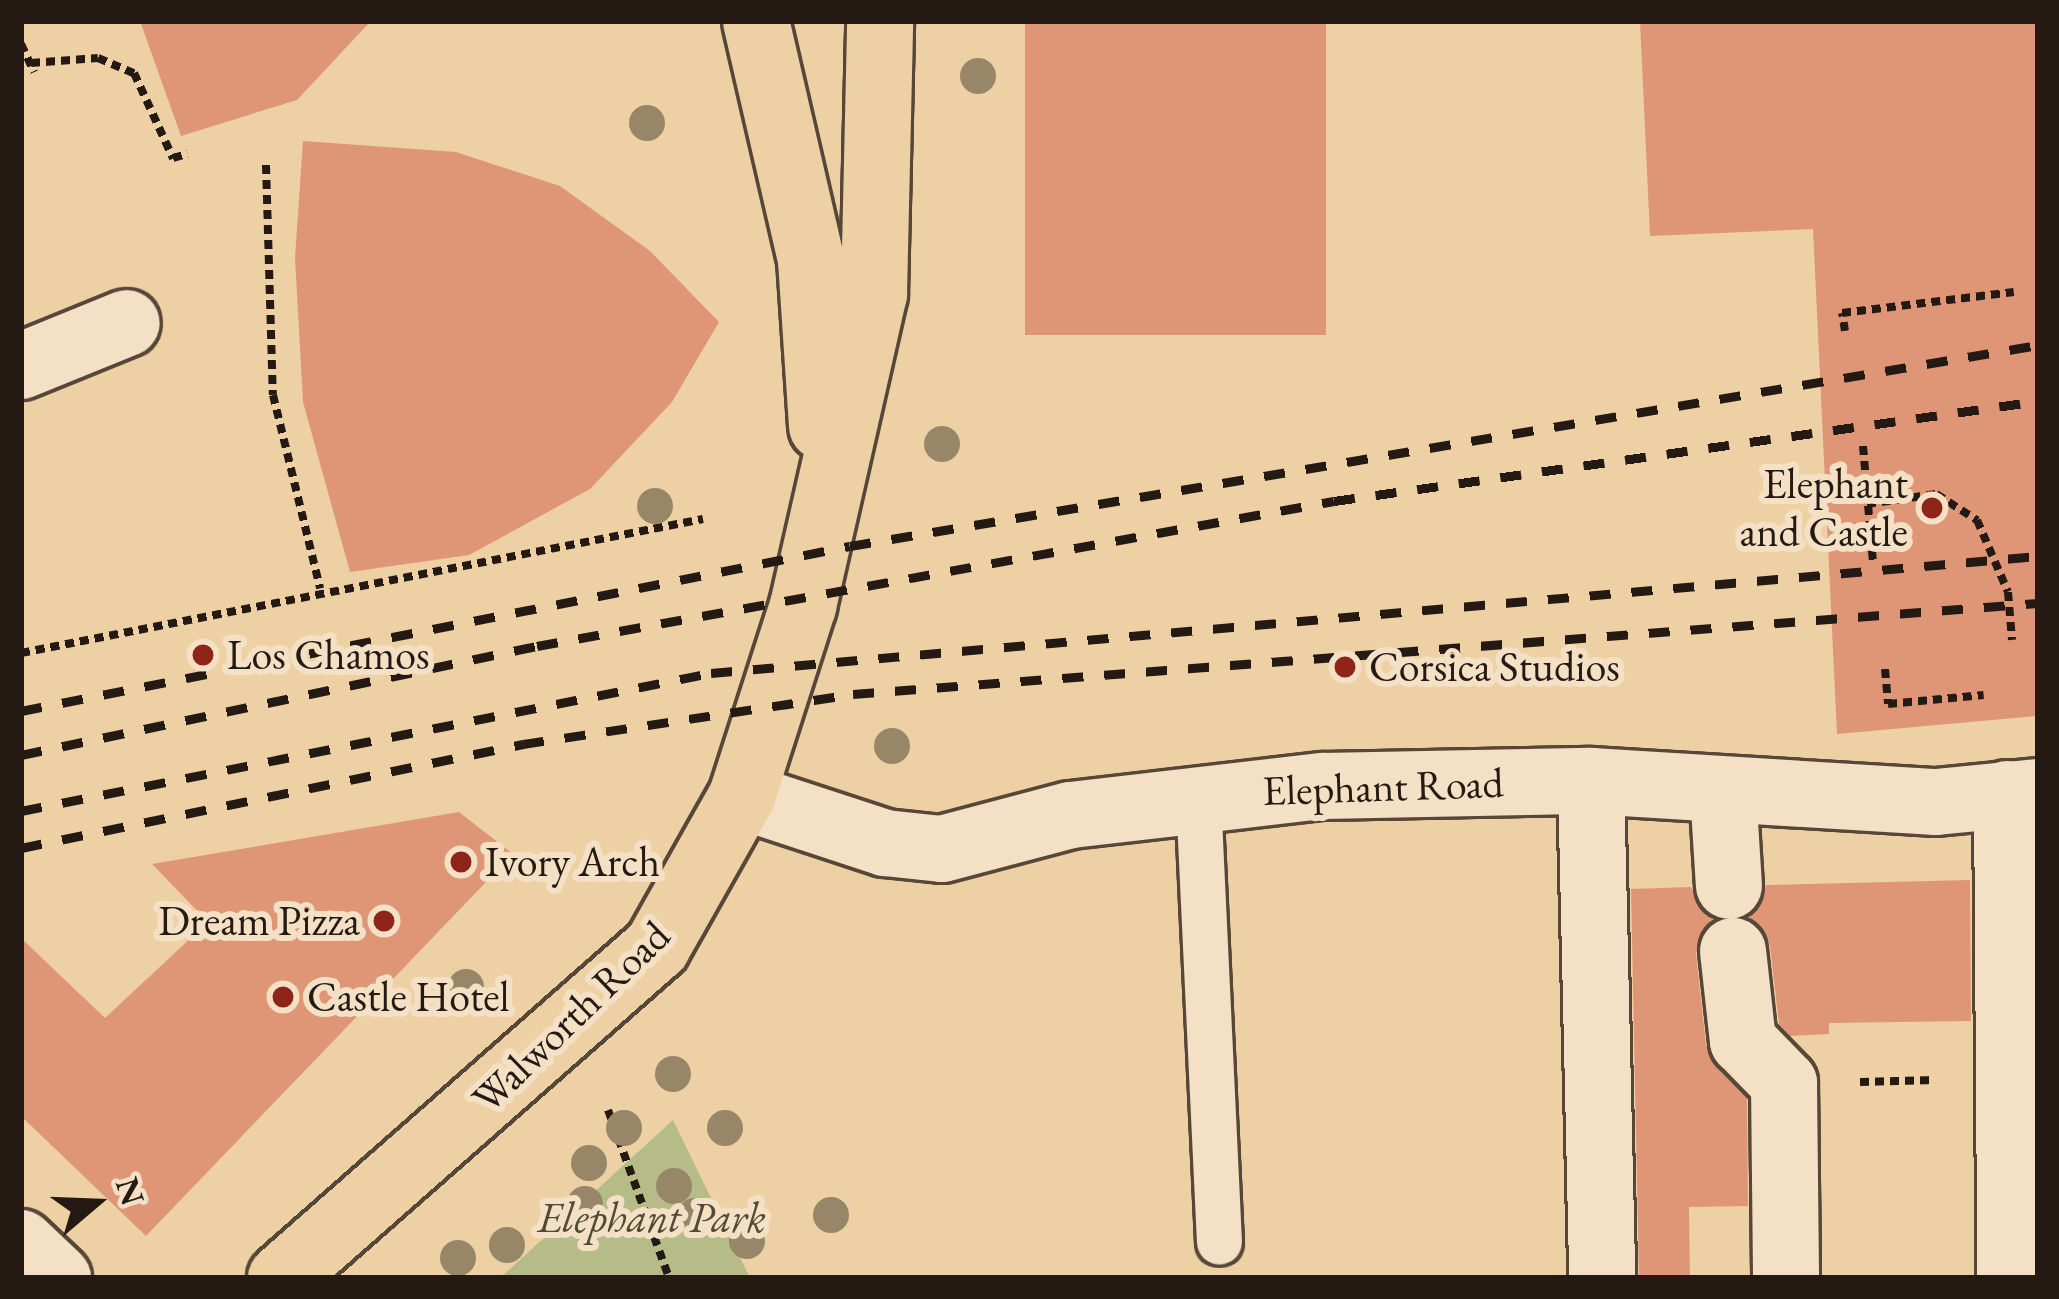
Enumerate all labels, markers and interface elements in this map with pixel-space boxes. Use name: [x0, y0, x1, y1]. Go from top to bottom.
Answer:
place label: Elephant and Castle: [1740, 459, 1908, 558]
marker: Elephant and Castle: [1919, 495, 1945, 521]
place label: Los Chamos: [227, 630, 430, 680]
marker: Los Chamos: [190, 642, 216, 668]
place label: Corsica Studios: [1369, 642, 1620, 692]
marker: Corsica Studios: [1332, 654, 1358, 680]
street label: Elephant Road: [1262, 758, 1504, 816]
place label: Ivory Arch: [485, 837, 660, 887]
marker: Ivory Arch: [448, 849, 474, 875]
place label: Dream Pizza: [158, 896, 360, 946]
marker: Dream Pizza: [371, 908, 397, 934]
street label: Walworth Road: [462, 910, 680, 1124]
place label: Castle Hotel: [307, 972, 510, 1022]
marker: Castle Hotel: [270, 984, 296, 1010]
north arrow: [36, 1143, 156, 1263]
text: N: [106, 1171, 155, 1211]
park label: Elephant Park: [538, 1193, 766, 1243]

